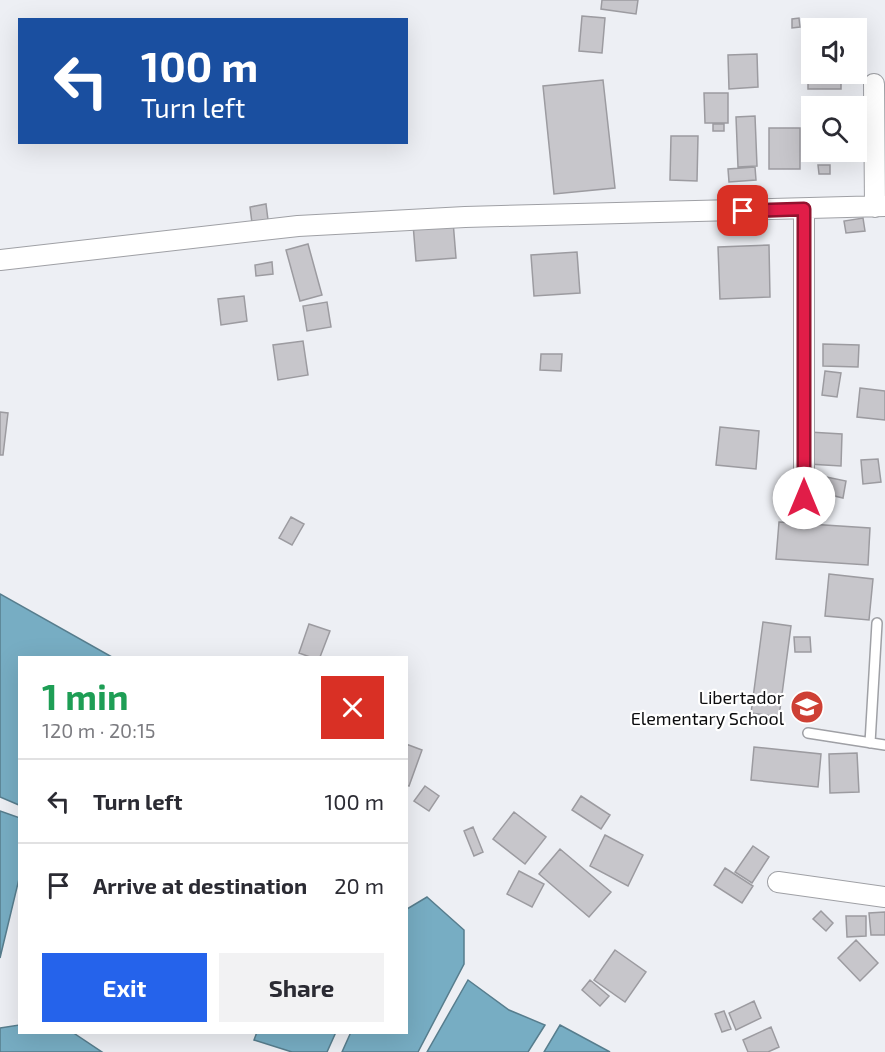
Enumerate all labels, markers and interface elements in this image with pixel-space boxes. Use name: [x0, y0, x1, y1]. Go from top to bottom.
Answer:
map controls: [801, 18, 867, 162]
button: sound: [801, 18, 867, 84]
text: 100 m: [141, 40, 258, 90]
icon: left: [42, 42, 120, 120]
text: Turn left: [141, 91, 245, 123]
button: search: [801, 96, 867, 162]
pin: [717, 185, 768, 236]
icon: arrive: [726, 194, 759, 227]
position arrow: [772, 466, 836, 530]
text: 1 min: [42, 674, 129, 717]
button: close: [321, 676, 384, 739]
place label: Libertador Elementary School: [631, 686, 785, 729]
school or university icon: Libertador Elementary School: [789, 689, 825, 725]
text: 120 m · 20:15: [42, 718, 156, 742]
icon: left: [42, 785, 75, 818]
text: Turn left: [93, 788, 182, 814]
text: 100 m: [325, 788, 384, 814]
icon: arrive: [42, 869, 75, 902]
text: Arrive at destination: [93, 872, 307, 898]
text: 20 m: [334, 872, 384, 898]
button: Exit: [42, 953, 207, 1022]
button: Share: [219, 953, 384, 1022]

